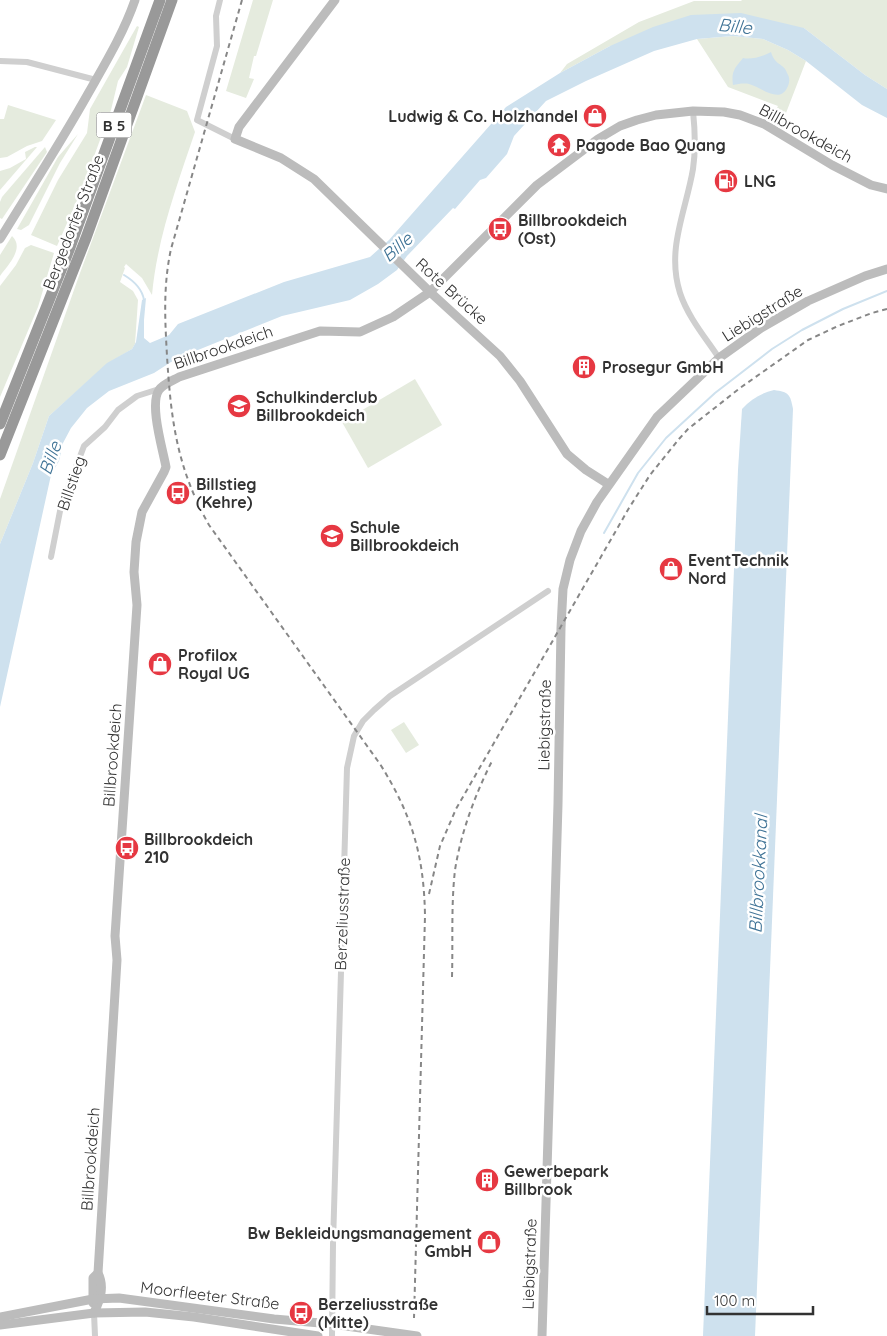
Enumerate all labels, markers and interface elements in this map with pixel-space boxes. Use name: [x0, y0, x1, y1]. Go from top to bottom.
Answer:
water label: Bille: [717, 13, 754, 39]
street label: Billbrookdeich: [756, 99, 856, 167]
shop icon: Ludwig & Co. Holzhandel: [582, 103, 608, 129]
place label: Ludwig & Co. Holzhandel: [388, 106, 578, 126]
road number: B 5: [96, 112, 132, 138]
temple icon: Pagode Bao Quang: [546, 132, 572, 158]
place label: Pagode Bao Quang: [576, 135, 726, 155]
street label: Bergedorfer Straße: [38, 152, 108, 292]
fuel station icon: LNG: [713, 168, 739, 194]
place label: LNG: [744, 171, 776, 191]
place label: Billbrookdeich (Ost): [518, 210, 627, 248]
bus stop icon: Billbrookdeich (Ost): [487, 216, 513, 242]
water label: Bille: [377, 227, 418, 267]
street label: Rote Brücke: [412, 253, 492, 329]
street label: Liebigstraße: [718, 280, 806, 346]
street label: Billbrookdeich: [171, 321, 275, 373]
building icon: Prosegur GmbH: [571, 354, 597, 380]
place label: Prosegur GmbH: [602, 357, 724, 377]
place label: Schulkinderclub Billbrookdeich: [256, 387, 377, 425]
school or university icon: Schulkinderclub Billbrookdeich: [226, 393, 252, 419]
water label: Bille: [33, 437, 67, 478]
street label: Billstieg: [52, 453, 90, 513]
place label: Billstieg (Kehre): [196, 474, 257, 512]
bus stop icon: Billstieg (Kehre): [165, 480, 191, 506]
place label: Schule Billbrookdeich: [350, 517, 459, 555]
school or university icon: Schule Billbrookdeich: [319, 523, 345, 549]
place label: EventTechnik Nord: [688, 550, 789, 588]
shop icon: EventTechnik Nord: [658, 556, 684, 582]
place label: Profilox Royal UG: [178, 645, 250, 683]
shop icon: Profilox Royal UG: [147, 651, 173, 677]
street label: Liebigstraße: [533, 679, 555, 771]
street label: Billbrookdeich: [98, 703, 126, 807]
water label: Billbrookkanal: [743, 812, 773, 934]
place label: Billbrookdeich 210: [144, 829, 253, 867]
bus stop icon: Billbrookdeich 210: [114, 835, 140, 861]
street label: Berzeliusstraße: [330, 857, 354, 971]
street label: Billbrookdeich: [76, 1107, 104, 1211]
place label: Gewerbepark Billbrook: [504, 1161, 609, 1199]
building icon: Gewerbepark Billbrook: [474, 1167, 500, 1193]
street label: Liebigstraße: [517, 1218, 541, 1310]
place label: Bw Bekleidungsmanagement GmbH: [247, 1223, 472, 1261]
shop icon: Bw Bekleidungsmanagement GmbH: [476, 1229, 502, 1255]
street label: Moorfleeter Straße: [139, 1277, 281, 1313]
scale bar: [707, 1284, 813, 1316]
text: 100 m: [714, 1291, 755, 1310]
place label: Berzeliusstraße (Mitte): [318, 1294, 438, 1332]
bus stop icon: Berzeliusstraße (Mitte): [288, 1300, 314, 1326]

